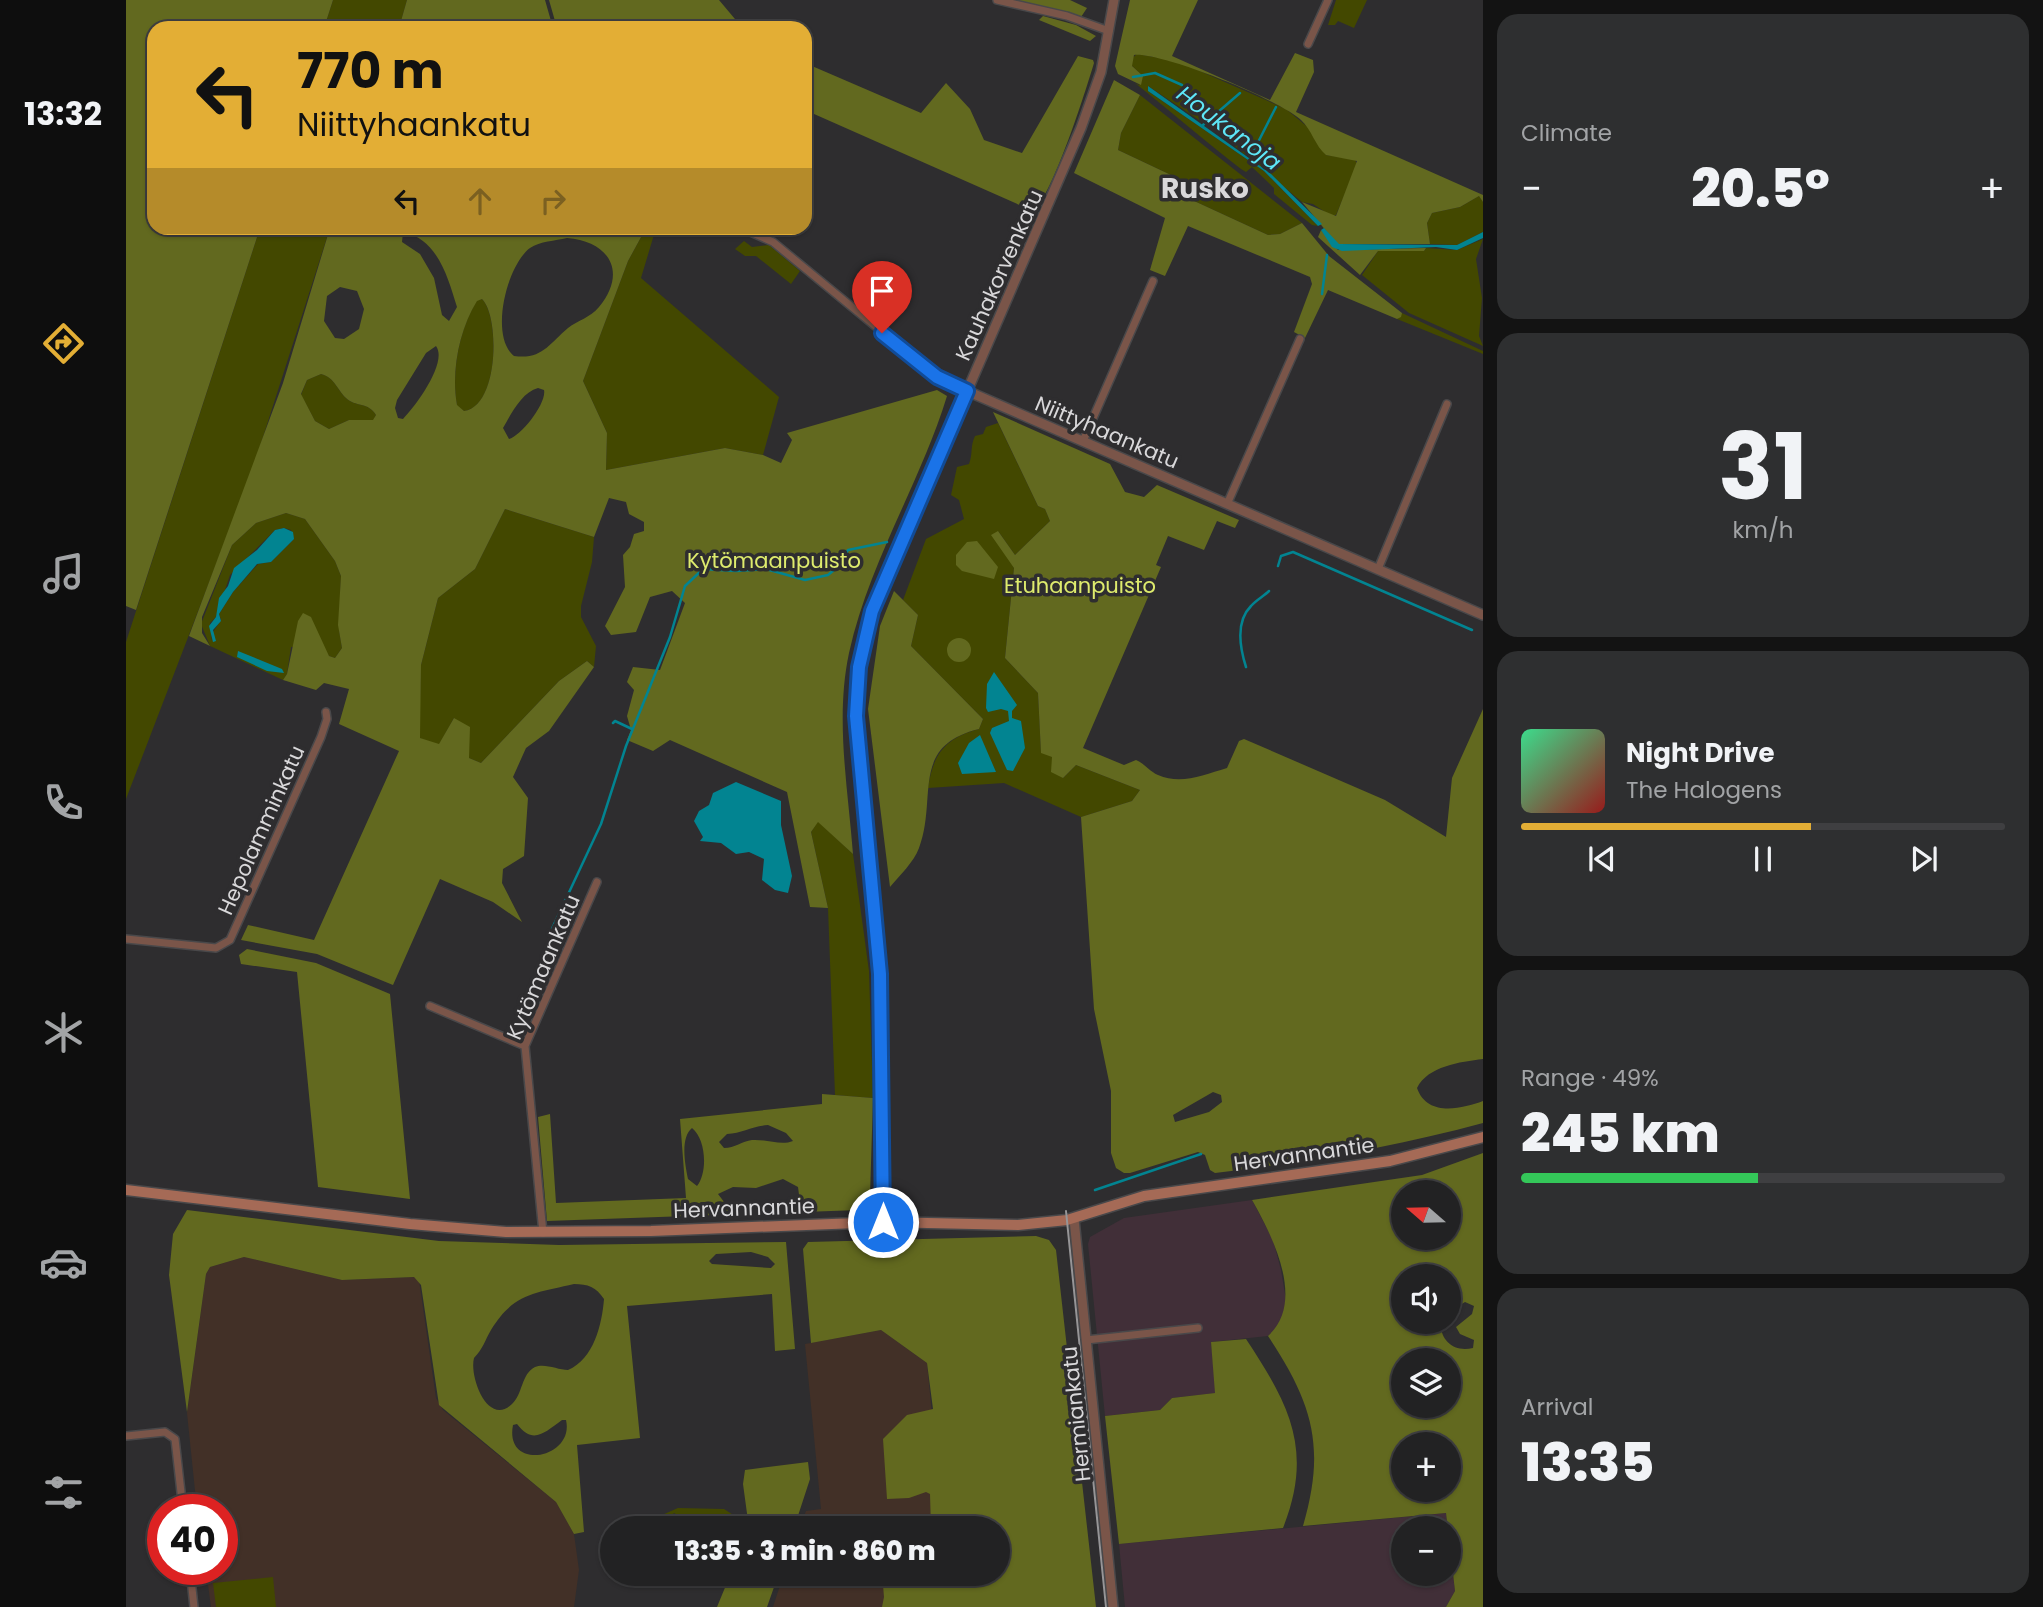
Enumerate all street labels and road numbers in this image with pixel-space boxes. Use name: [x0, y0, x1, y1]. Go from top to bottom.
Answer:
street label: Kauhakorvenkatu: [948, 185, 1050, 365]
street label: Niittyhaankatu: [1031, 389, 1183, 475]
street label: Hepolamminkatu: [211, 741, 311, 919]
street label: Kytömaankatu: [499, 890, 587, 1044]
street label: Hervannantie: [1232, 1130, 1376, 1178]
street label: Hervannantie: [673, 1191, 815, 1225]
street label: Hermiankatu: [1054, 1345, 1098, 1483]

